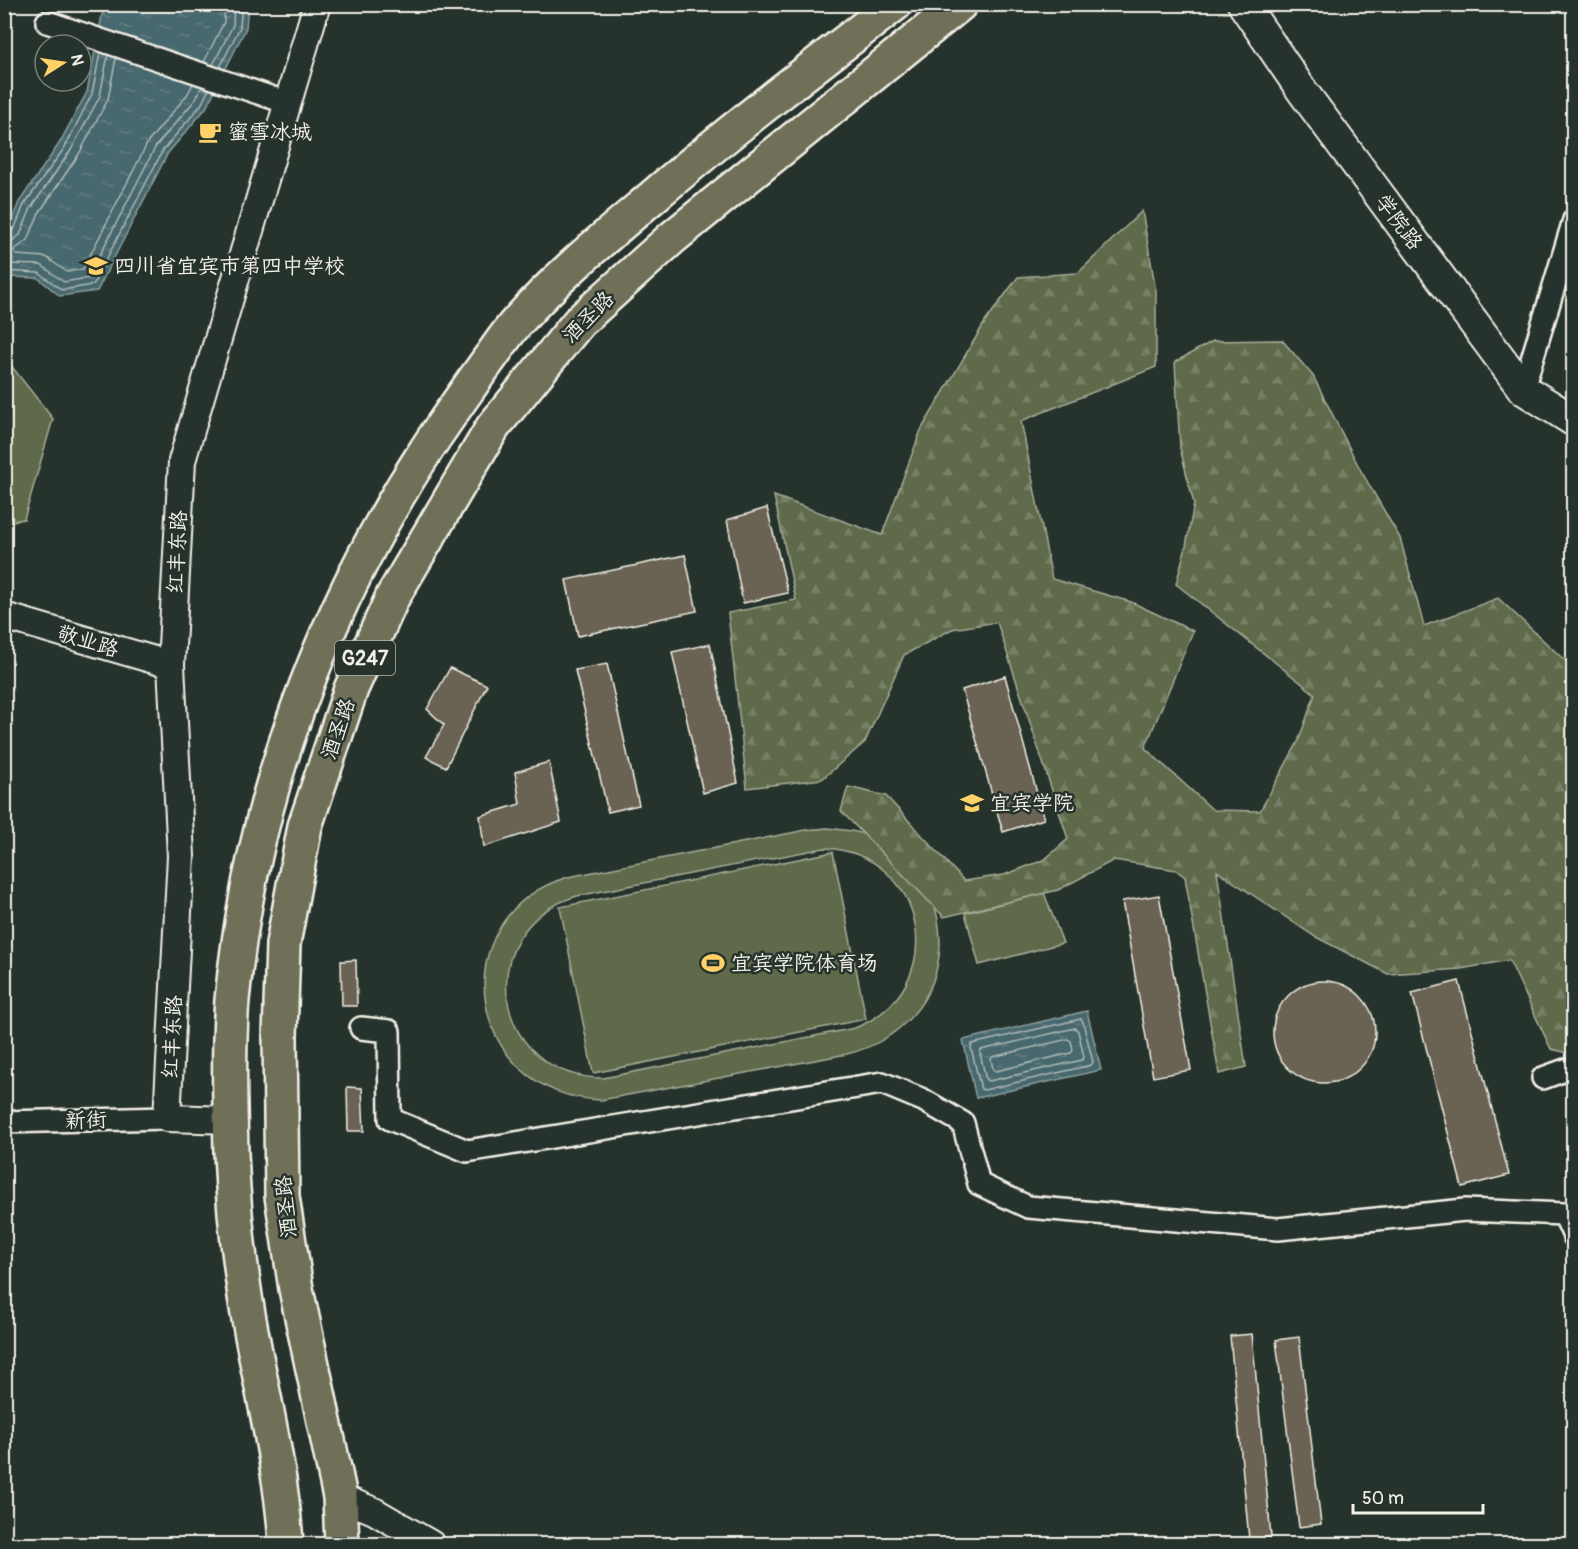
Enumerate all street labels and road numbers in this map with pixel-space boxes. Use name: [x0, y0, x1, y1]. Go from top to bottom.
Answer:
street label: 学院路: [1369, 189, 1428, 256]
street label: 酒圣路: [557, 286, 620, 349]
street label: 红丰东路: [162, 509, 193, 595]
street label: 敬业路: [54, 619, 122, 664]
road number: G247: [335, 641, 395, 675]
street label: 酒圣路: [315, 695, 361, 763]
street label: 红丰东路: [157, 994, 188, 1080]
street label: 新街: [65, 1106, 107, 1135]
street label: 酒圣路: [270, 1174, 303, 1240]

